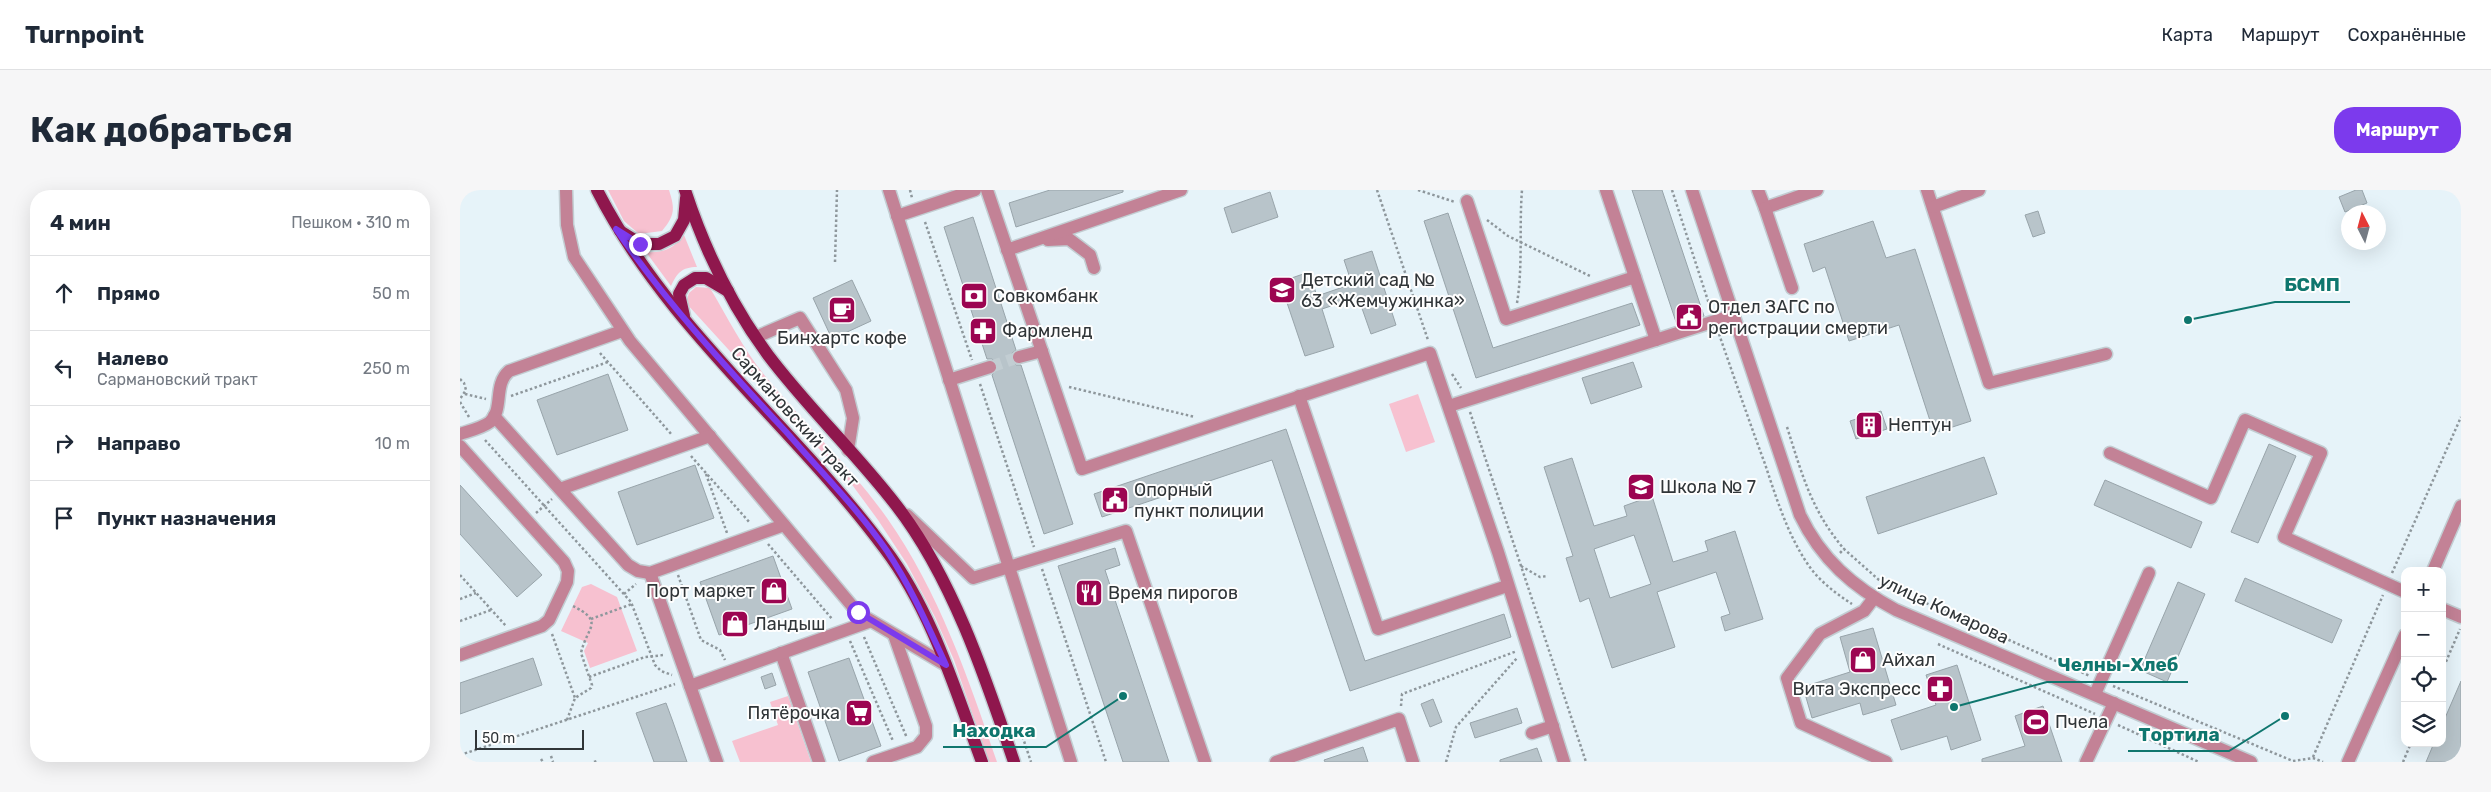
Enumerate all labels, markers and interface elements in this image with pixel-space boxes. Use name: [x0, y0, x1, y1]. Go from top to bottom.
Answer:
text: Turnpoint: [25, 21, 144, 49]
text: Карта: [2162, 24, 2213, 46]
text: Маршрут: [2241, 24, 2320, 46]
text: Сохранённые: [2348, 24, 2466, 46]
button: Маршрут: [2334, 107, 2461, 153]
text: Как добраться: [30, 109, 293, 151]
north arrow: [2341, 205, 2386, 250]
text: 4 мин: [50, 210, 111, 235]
text: Пешком · 310 m: [291, 213, 410, 232]
route end: [629, 233, 652, 256]
callout: БСМП: [2275, 268, 2350, 302]
place label: Детский сад № 63 «Жемчужинка»: [1301, 269, 1465, 312]
text: БСМП: [2284, 273, 2340, 296]
school or university icon: Детский сад № 63 «Жемчужинка»: [1267, 275, 1297, 305]
icon: ahead: [50, 279, 78, 307]
bank icon: Совкомбанк: [959, 281, 989, 311]
text: Прямо: [97, 282, 160, 305]
text: 50 m: [372, 284, 410, 303]
place label: Совкомбанк: [993, 285, 1099, 307]
cafe icon: Бинхартс кофе: [827, 295, 857, 325]
place label: Отдел ЗАГС по регистрации смерти: [1708, 296, 1888, 339]
public building icon: Отдел ЗАГС по регистрации смерти: [1674, 302, 1704, 332]
pharmacy icon: Фармленд: [968, 316, 998, 346]
place label: Фармленд: [1002, 320, 1093, 342]
place label: Бинхартс кофе: [777, 327, 907, 349]
street label: Сармановский тракт: [726, 342, 864, 492]
text: Налево: [97, 347, 169, 370]
icon: left: [50, 354, 78, 382]
text: 250 m: [363, 359, 410, 378]
text: Сармановский тракт: [97, 370, 258, 389]
building icon: Нептун: [1854, 410, 1884, 440]
place label: Нептун: [1888, 414, 1952, 436]
icon: right: [50, 429, 78, 457]
text: Направо: [97, 432, 181, 455]
text: 10 m: [375, 434, 410, 453]
school or university icon: Школа № 7: [1626, 472, 1656, 502]
place label: Школа № 7: [1660, 476, 1756, 498]
place label: Опорный пункт полиции: [1134, 479, 1264, 522]
public building icon: Опорный пункт полиции: [1100, 485, 1130, 515]
icon: arrive: [50, 504, 78, 532]
text: Пункт назначения: [97, 507, 276, 530]
map controls: [2401, 567, 2446, 747]
button: +: [2401, 567, 2446, 612]
street label: улица Комарова: [1876, 569, 2012, 649]
shop icon: Порт маркет: [759, 576, 789, 606]
restaurant icon: Время пирогов: [1074, 578, 1104, 608]
place label: Порт маркет: [646, 580, 755, 602]
place label: Время пирогов: [1108, 582, 1238, 604]
route start: [847, 601, 870, 624]
shop icon: Ландыш: [720, 609, 750, 639]
button: −: [2401, 612, 2446, 657]
place label: Ландыш: [754, 613, 825, 635]
shop icon: Айхал: [1848, 645, 1878, 675]
callout: Челны-Хлеб: [2047, 648, 2188, 682]
place label: Айхал: [1882, 649, 1935, 671]
text: Челны-Хлеб: [2057, 653, 2179, 676]
button: locate: [2401, 657, 2446, 702]
pharmacy icon: Вита Экспресс: [1925, 674, 1955, 704]
place label: Вита Экспресс: [1792, 678, 1921, 700]
supermarket icon: Пятёрочка: [844, 698, 874, 728]
place label: Пятёрочка: [747, 702, 840, 724]
button: layers: [2401, 702, 2446, 747]
sports icon: Пчела: [2021, 707, 2051, 737]
place label: Пчела: [2055, 711, 2108, 733]
callout: Находка: [943, 713, 1046, 747]
callout: Тортила: [2128, 717, 2229, 751]
text: Находка: [952, 719, 1036, 742]
text: Тортила: [2138, 723, 2220, 746]
scale bar: [475, 727, 584, 750]
text: 50 m: [482, 730, 515, 747]

